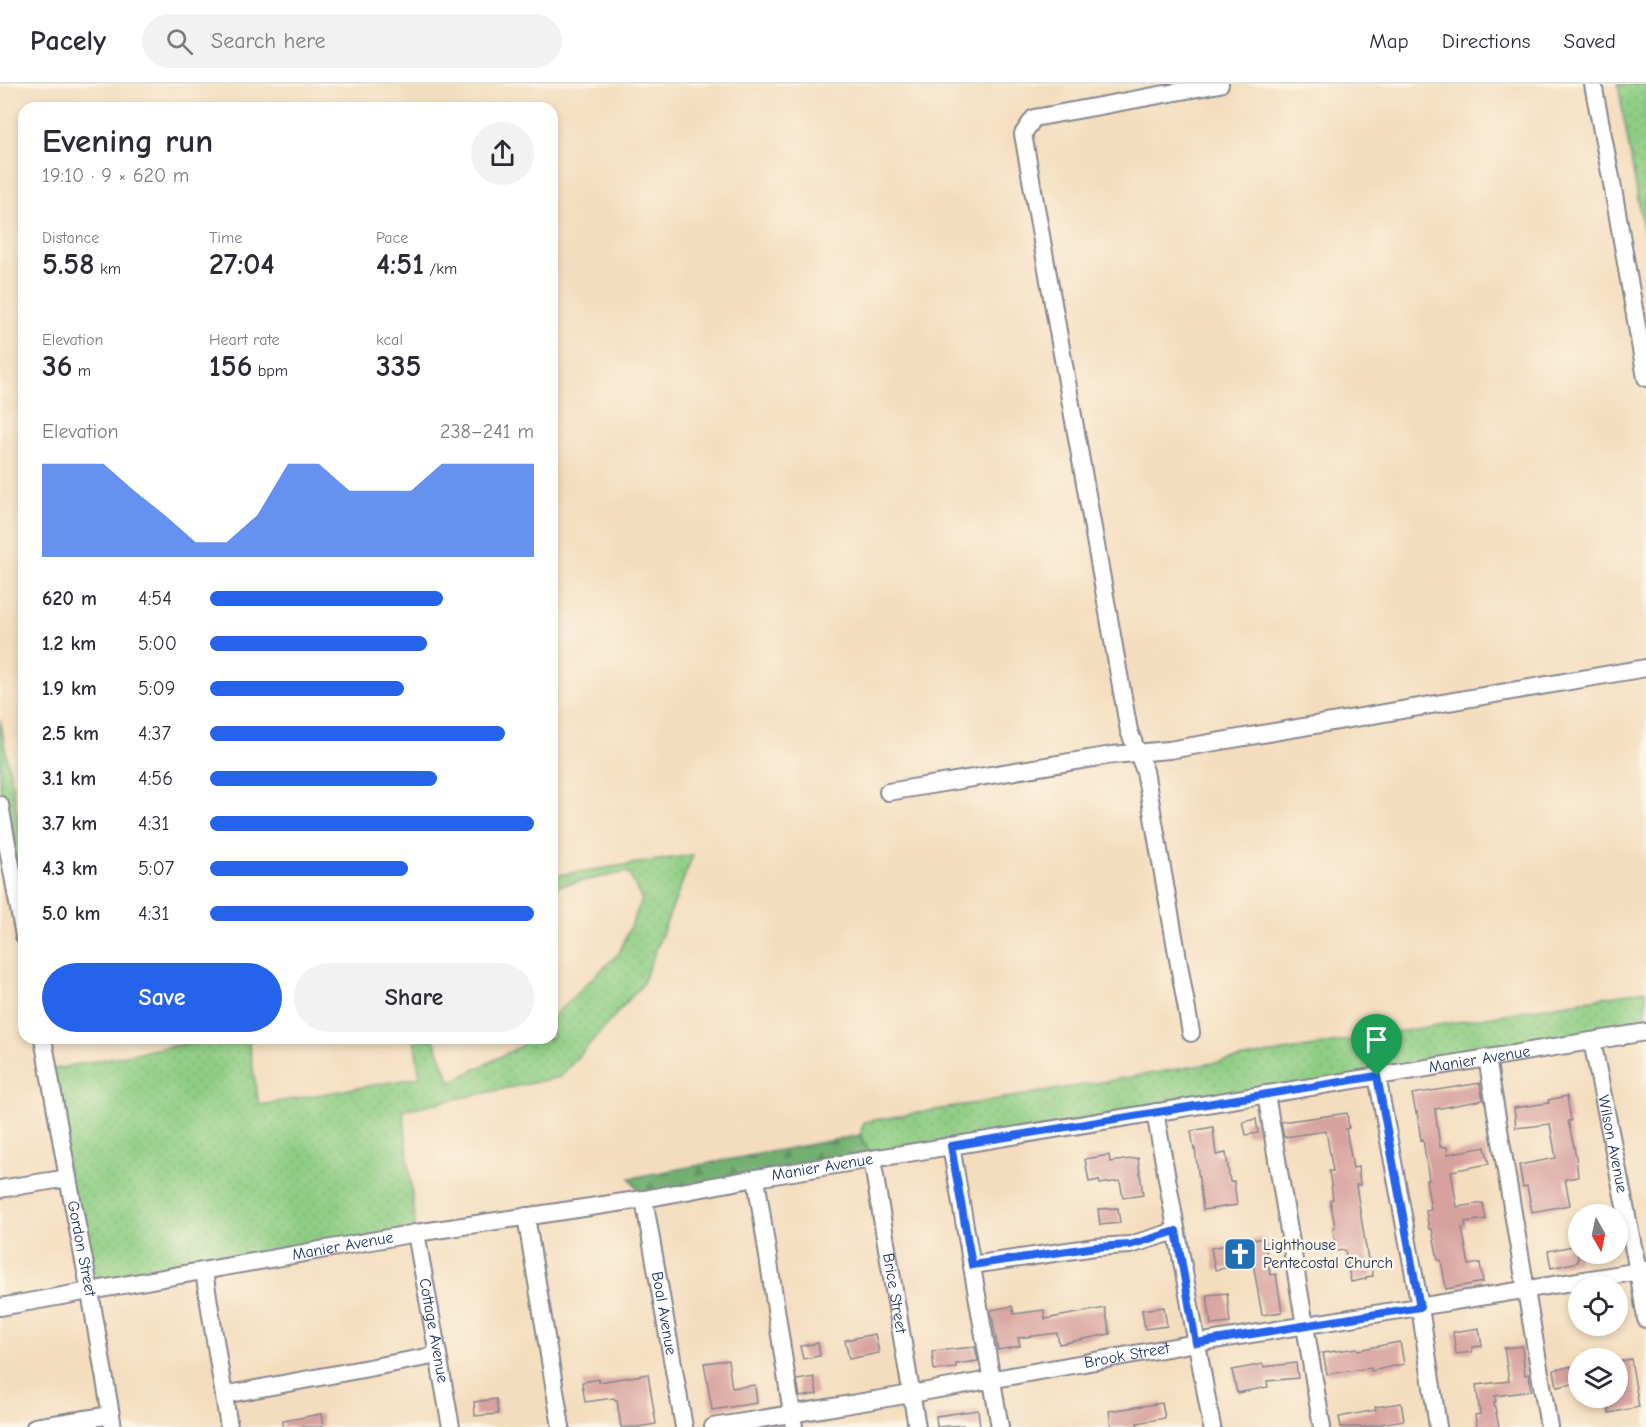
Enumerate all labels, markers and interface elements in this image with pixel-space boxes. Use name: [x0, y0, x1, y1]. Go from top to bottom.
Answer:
search box: [142, 14, 562, 68]
text: Pacely: [30, 25, 106, 57]
icon: search: [163, 25, 196, 58]
text: Search here: [211, 28, 326, 54]
text: Map: [1369, 29, 1409, 53]
text: Directions: [1442, 29, 1531, 53]
text: Saved: [1564, 29, 1616, 53]
text: Evening run: [42, 122, 213, 160]
button: share: [471, 122, 534, 185]
text: 19:10 · 9 × 620 m: [42, 164, 189, 187]
text: Distance: [42, 229, 99, 247]
text: Time: [209, 229, 242, 247]
text: Pace: [376, 229, 408, 247]
text: 5.58: [42, 247, 95, 282]
text: 27:04: [209, 247, 275, 282]
text: 4:51: [376, 247, 424, 282]
text: km: [95, 260, 121, 278]
text: /km: [424, 260, 457, 278]
text: Elevation: [42, 331, 103, 349]
text: Heart rate: [209, 331, 280, 349]
text: kcal: [376, 331, 403, 349]
text: 36: [42, 349, 72, 384]
text: 156: [209, 349, 252, 384]
text: 335: [376, 349, 422, 384]
text: m: [72, 362, 91, 380]
text: bpm: [252, 362, 288, 380]
text: Elevation: [42, 420, 119, 443]
text: 238–241 m: [440, 420, 534, 443]
text: 620 m: [42, 587, 97, 610]
text: 4:54: [138, 587, 172, 610]
text: 1.2 km: [42, 632, 96, 655]
text: 5:00: [138, 632, 177, 655]
text: 1.9 km: [42, 677, 97, 700]
text: 5:09: [138, 677, 175, 700]
text: 2.5 km: [42, 722, 99, 745]
text: 4:37: [138, 722, 171, 745]
text: 3.1 km: [42, 767, 96, 790]
text: 4:56: [138, 767, 173, 790]
text: 3.7 km: [42, 812, 97, 835]
text: 4:31: [138, 812, 169, 835]
text: 4.3 km: [42, 857, 98, 880]
text: 5:07: [138, 857, 174, 880]
text: 5.0 km: [42, 902, 100, 925]
text: 4:31: [138, 902, 169, 925]
button: Save: [42, 963, 282, 1032]
button: Share: [294, 963, 534, 1032]
pin: [1351, 1014, 1402, 1076]
icon: arrive: [1360, 1023, 1393, 1056]
street label: Manier Avenue: [1427, 1042, 1531, 1077]
street label: Wilson Avenue: [1594, 1094, 1631, 1194]
street label: Manier Avenue: [770, 1150, 874, 1184]
street label: Gordon Street: [64, 1199, 100, 1298]
north arrow: [1568, 1204, 1628, 1264]
map controls: [1568, 1204, 1628, 1408]
street label: Manier Avenue: [290, 1228, 395, 1264]
church icon: Lighthouse Pentecostal Church: [1222, 1236, 1258, 1272]
place label: Lighthouse Pentecostal Church: [1263, 1236, 1393, 1272]
street label: Brice Street: [879, 1252, 910, 1335]
street label: Boal Avenue: [648, 1270, 680, 1356]
button: locate: [1568, 1276, 1628, 1336]
street label: Cottage Avenue: [415, 1277, 452, 1384]
street label: Brook Street: [1083, 1339, 1171, 1372]
button: layers: [1568, 1348, 1628, 1408]

